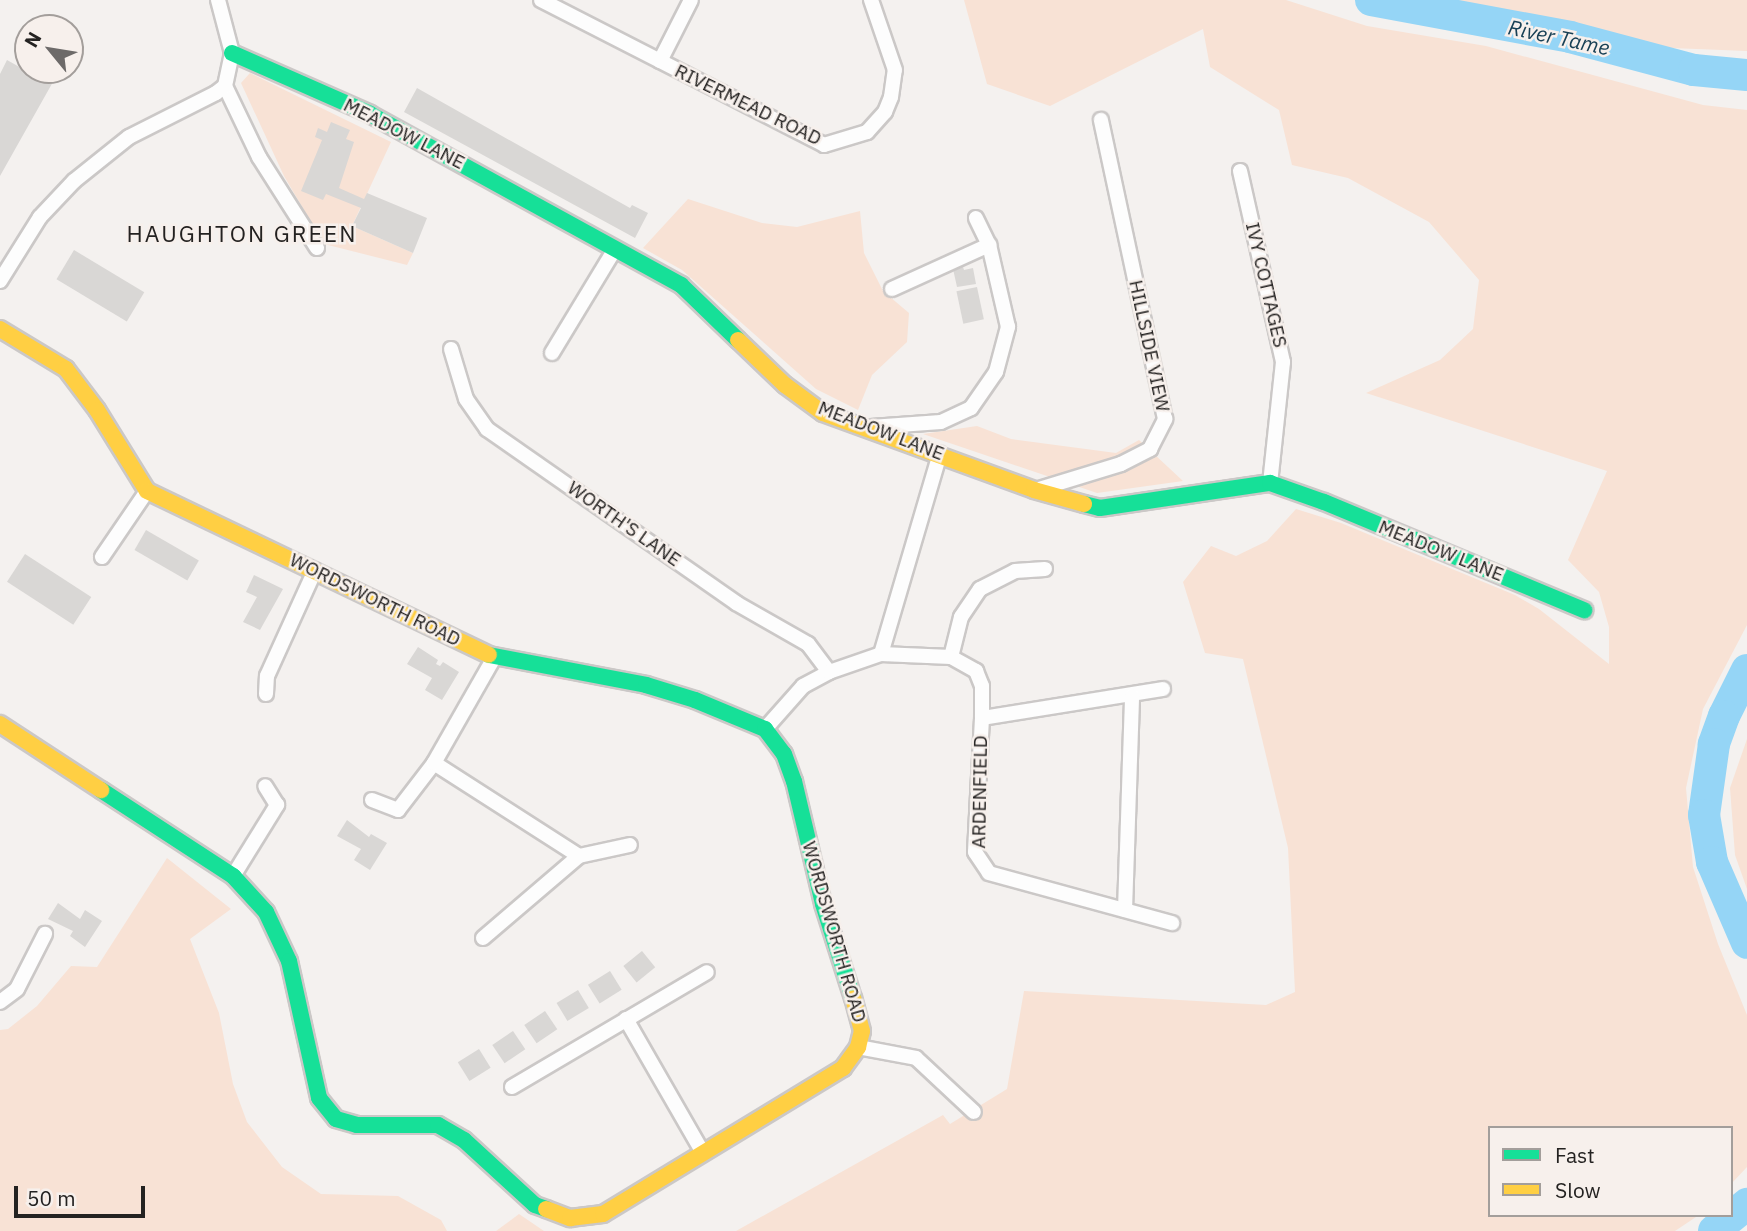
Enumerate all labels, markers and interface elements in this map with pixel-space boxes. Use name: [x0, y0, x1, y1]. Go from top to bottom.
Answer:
north arrow: [14, 14, 84, 84]
water label: River Tame: [1506, 14, 1612, 60]
text: N: [19, 28, 46, 51]
street label: RIVERMEAD ROAD: [671, 60, 825, 150]
street label: MEADOW LANE: [340, 94, 468, 174]
district label: HAUGHTON GREEN: [128, 219, 356, 247]
street label: IVY COTTAGES: [1241, 220, 1291, 350]
street label: HILLSIDE VIEW: [1124, 278, 1174, 414]
street label: MEADOW LANE: [815, 397, 947, 465]
street label: WORTH'S LANE: [563, 476, 685, 572]
street label: MEADOW LANE: [1375, 516, 1507, 586]
street label: WORDSWORTH ROAD: [286, 549, 464, 651]
street label: ARDENFIELD: [968, 735, 992, 849]
street label: WORDSWORTH ROAD: [797, 839, 871, 1025]
legend: [1488, 1126, 1733, 1217]
text: Fast: [1555, 1141, 1595, 1169]
scale bar: [18, 1172, 149, 1216]
text: Slow: [1555, 1176, 1601, 1204]
text: 50 m: [27, 1184, 76, 1212]

